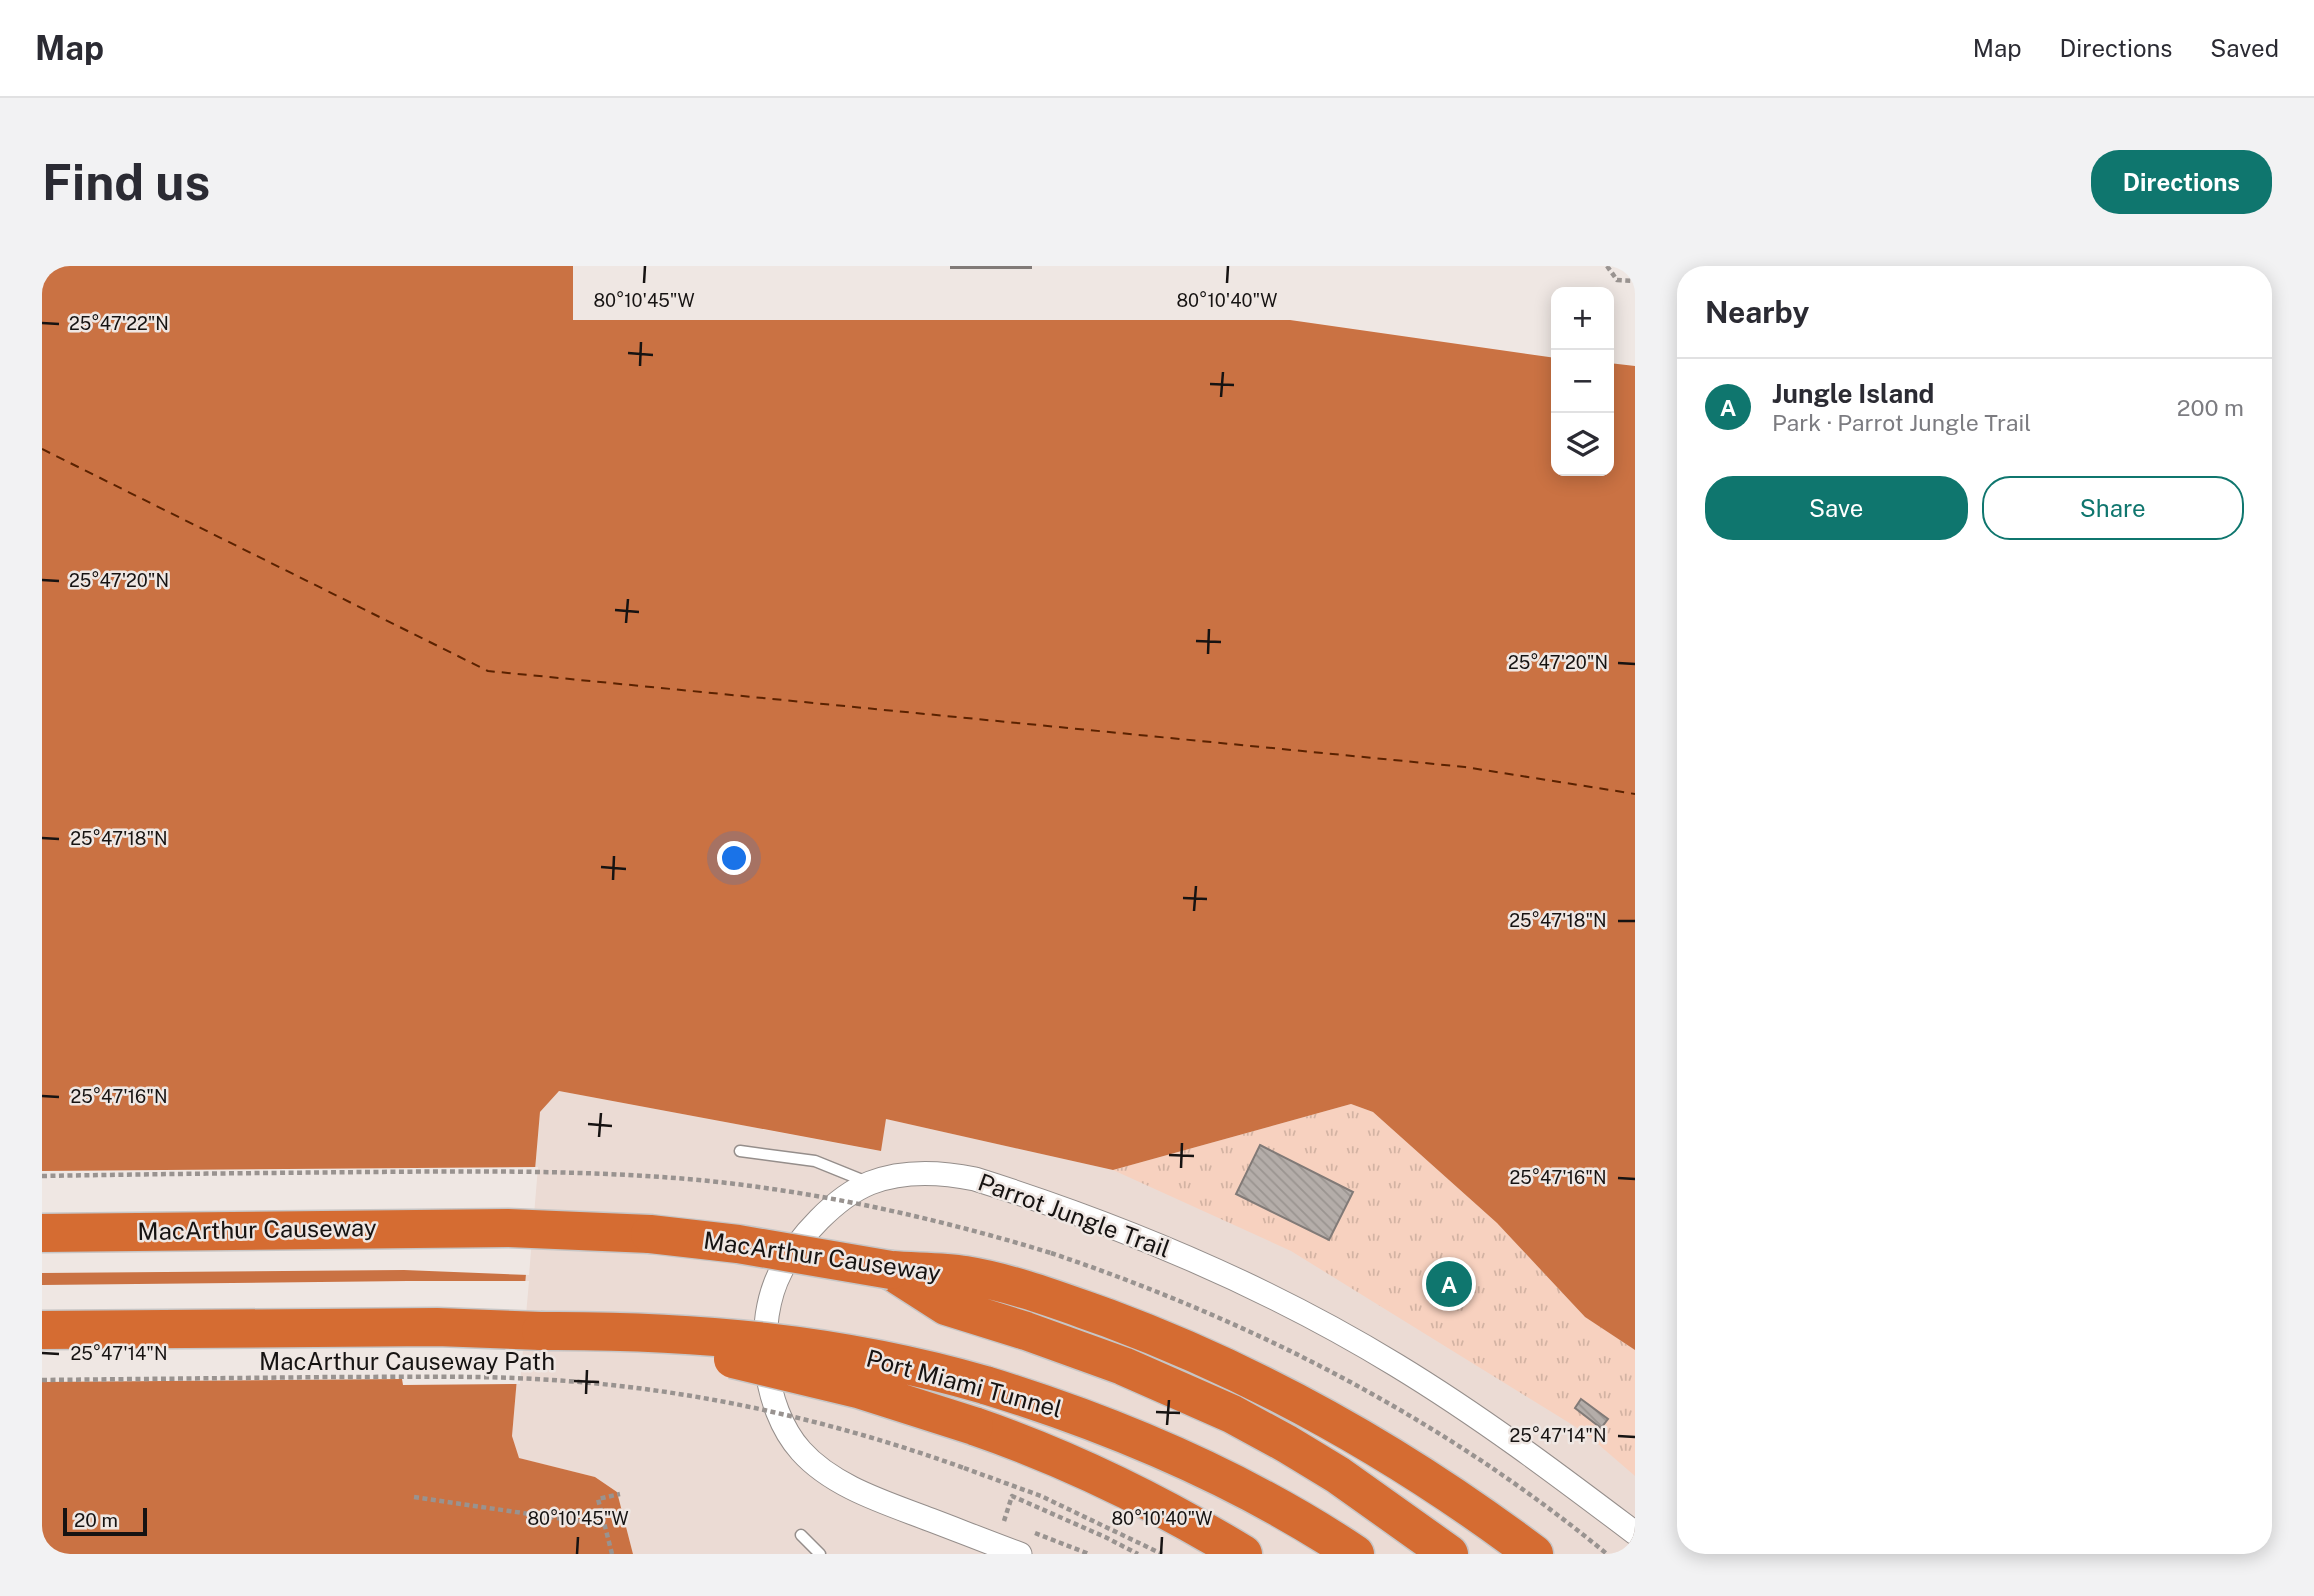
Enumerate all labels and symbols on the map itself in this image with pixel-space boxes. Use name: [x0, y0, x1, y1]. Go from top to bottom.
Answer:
text: 80°10'45"W: [593, 290, 695, 311]
text: 80°10'40"W: [1177, 290, 1277, 311]
text: 25°47'22"N: [69, 313, 169, 334]
text: 25°47'20"N: [69, 570, 169, 591]
text: 25°47'20"N: [1508, 652, 1608, 673]
text: 25°47'18"N: [70, 828, 168, 849]
your location: [717, 841, 751, 875]
text: 25°47'18"N: [1509, 910, 1607, 931]
text: 25°47'16"N: [71, 1086, 167, 1107]
street label: Parrot Jungle Trail: [975, 1167, 1174, 1263]
text: 25°47'16"N: [1510, 1167, 1606, 1188]
street label: MacArthur Causeway: [137, 1213, 377, 1245]
street label: MacArthur Causeway: [702, 1225, 943, 1287]
pin: A: [1426, 1258, 1472, 1310]
text: 25°47'14"N: [70, 1343, 168, 1364]
street label: Port Miami Tunnel: [863, 1343, 1065, 1423]
street label: MacArthur Causeway Path: [259, 1347, 555, 1375]
text: 25°47'14"N: [1509, 1425, 1607, 1446]
scale bar: [63, 1505, 147, 1537]
text: 80°10'45"W: [527, 1508, 629, 1529]
text: 80°10'40"W: [1112, 1508, 1212, 1529]

